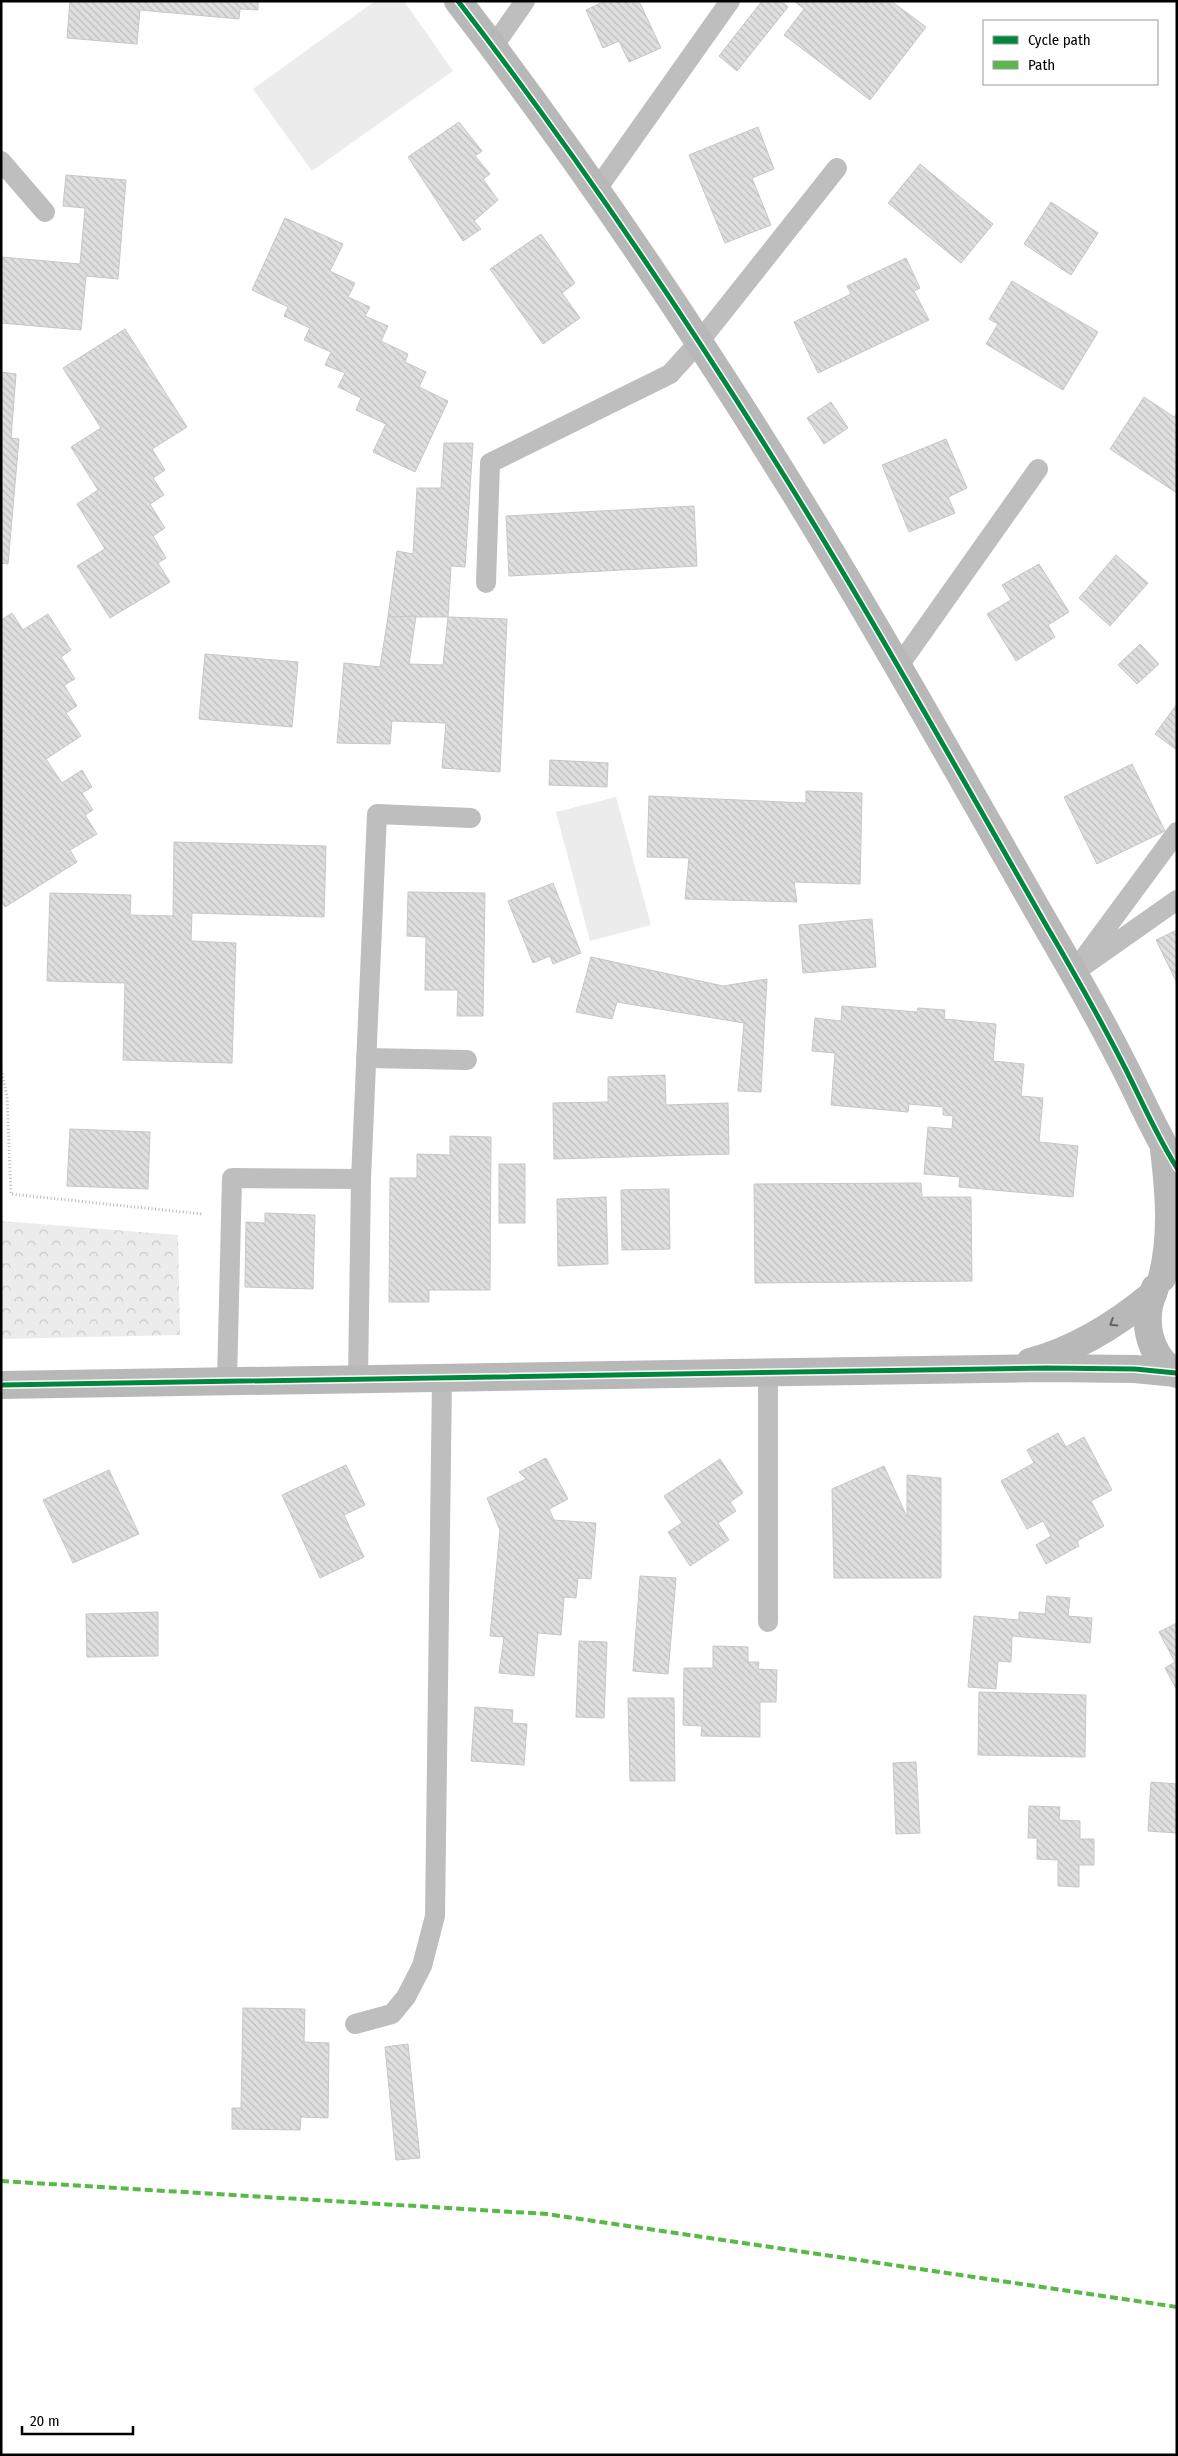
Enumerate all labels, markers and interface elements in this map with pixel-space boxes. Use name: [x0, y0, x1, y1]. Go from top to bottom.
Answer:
legend: [983, 20, 1158, 85]
text: Cycle path: [1028, 31, 1091, 49]
text: Path: [1028, 56, 1055, 74]
one-way arrow: [1110, 1317, 1119, 1326]
scale bar: [22, 2404, 134, 2436]
text: 20 m: [30, 2412, 60, 2430]

